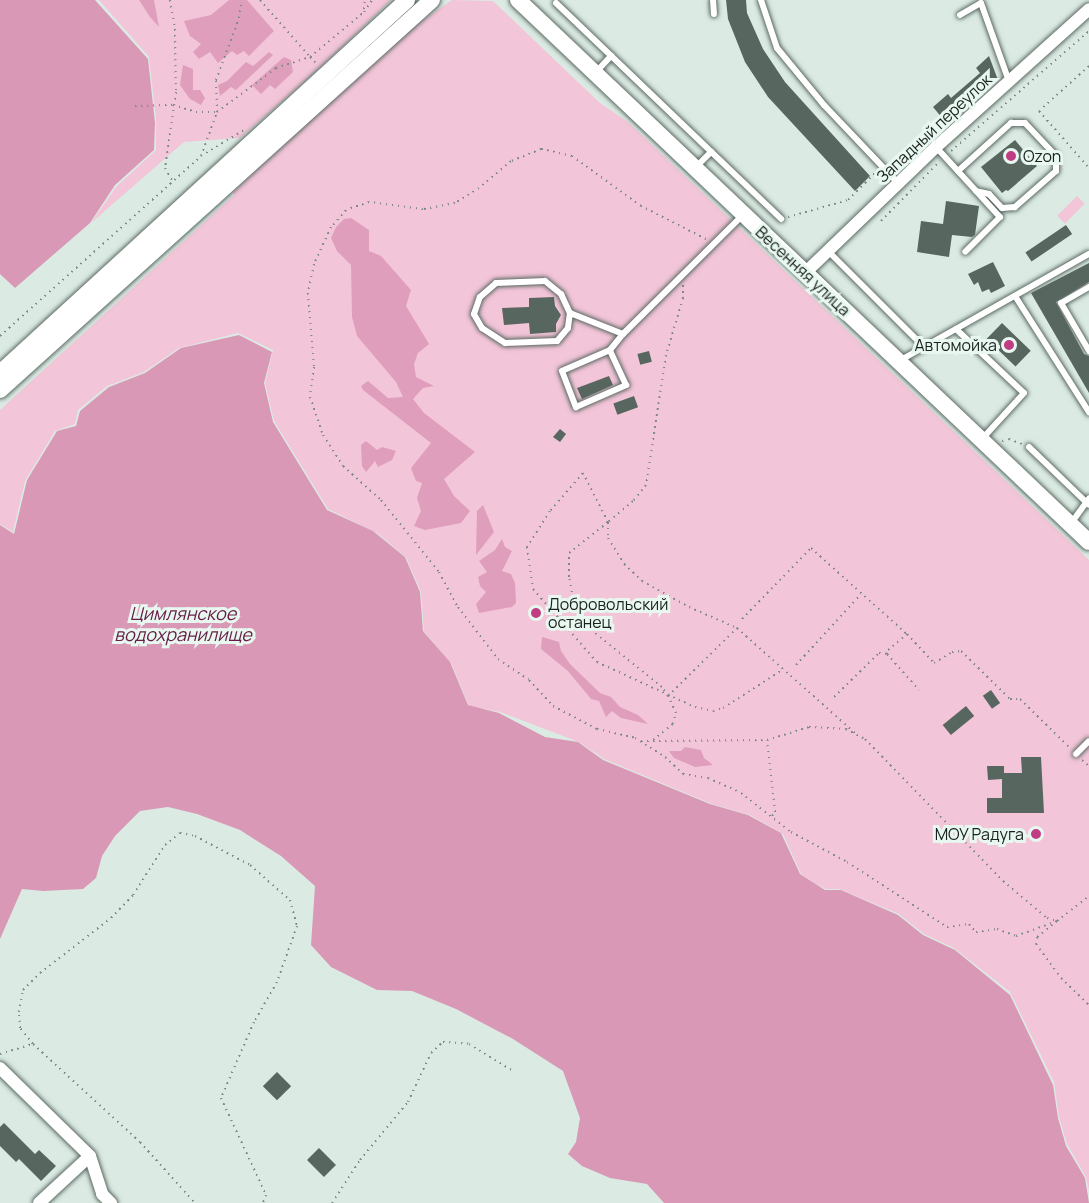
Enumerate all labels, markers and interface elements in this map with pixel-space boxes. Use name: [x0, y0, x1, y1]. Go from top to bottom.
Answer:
street label: Западный переулок: [872, 70, 996, 186]
place label: Ozon: [1023, 146, 1061, 166]
marker: Ozon: [1004, 149, 1018, 163]
street label: Весенняя улица: [752, 222, 854, 320]
place label: Автомойка: [914, 335, 997, 355]
marker: Автомойка: [1002, 338, 1016, 352]
place label: Добровольский останец: [548, 594, 668, 632]
water label: Цимлянское водохранилище: [114, 603, 252, 646]
marker: Добровольский останец: [529, 606, 543, 620]
place label: МОУ Радуга: [934, 824, 1024, 844]
marker: МОУ Радуга: [1029, 827, 1043, 841]

